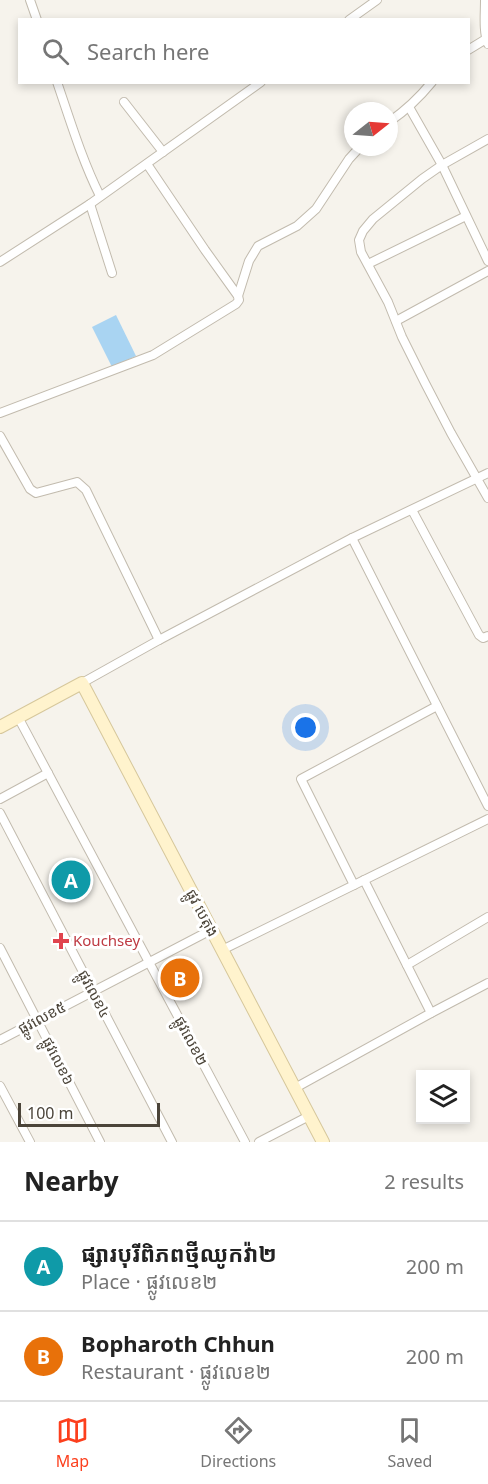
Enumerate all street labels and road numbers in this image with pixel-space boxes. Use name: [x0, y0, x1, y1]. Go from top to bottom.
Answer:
street label: ផ្លូវ បេតុង: [178, 885, 224, 942]
street label: ផ្លូវលេខ៤: [70, 966, 116, 1023]
street label: ផ្លូវលេខ៥: [14, 996, 71, 1042]
street label: ផ្លូវលេខ២: [167, 1012, 213, 1071]
street label: ផ្លូវលេខ៦: [34, 1033, 80, 1090]

